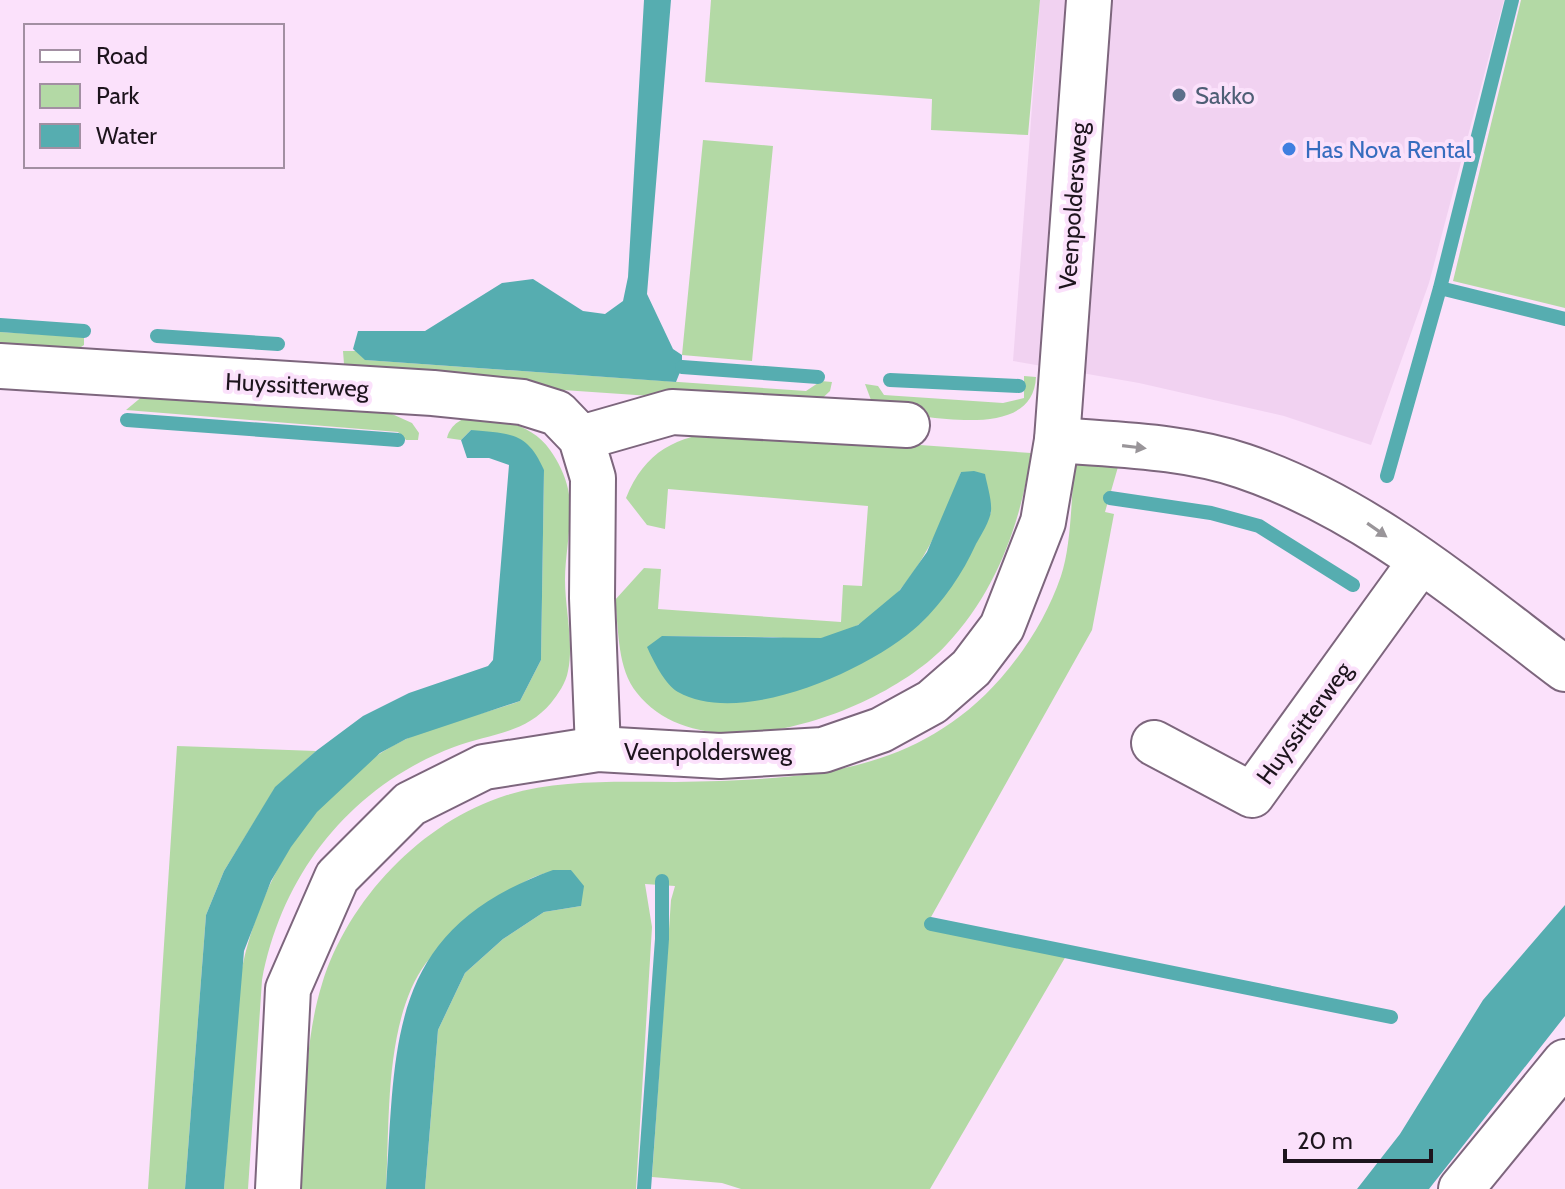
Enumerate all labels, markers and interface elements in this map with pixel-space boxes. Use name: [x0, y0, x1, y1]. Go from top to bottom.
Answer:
legend: [24, 24, 284, 168]
text: Road: [96, 41, 148, 70]
text: Park: [96, 81, 139, 110]
place label: Sakko: [1195, 81, 1255, 110]
marker: Sakko: [1170, 86, 1188, 104]
street label: Veenpoldersweg: [1053, 120, 1093, 291]
text: Water: [96, 121, 157, 150]
place label: Has Nova Rental: [1305, 135, 1472, 164]
marker: Has Nova Rental: [1280, 140, 1298, 158]
street label: Huyssitterweg: [224, 367, 371, 403]
one-way arrow: [1122, 440, 1147, 453]
one-way arrow: [1367, 522, 1388, 537]
street label: Huyssitterweg: [1250, 655, 1359, 790]
street label: Veenpoldersweg: [624, 737, 793, 766]
scale bar: [1285, 1113, 1431, 1163]
text: 20 m: [1297, 1126, 1353, 1155]

